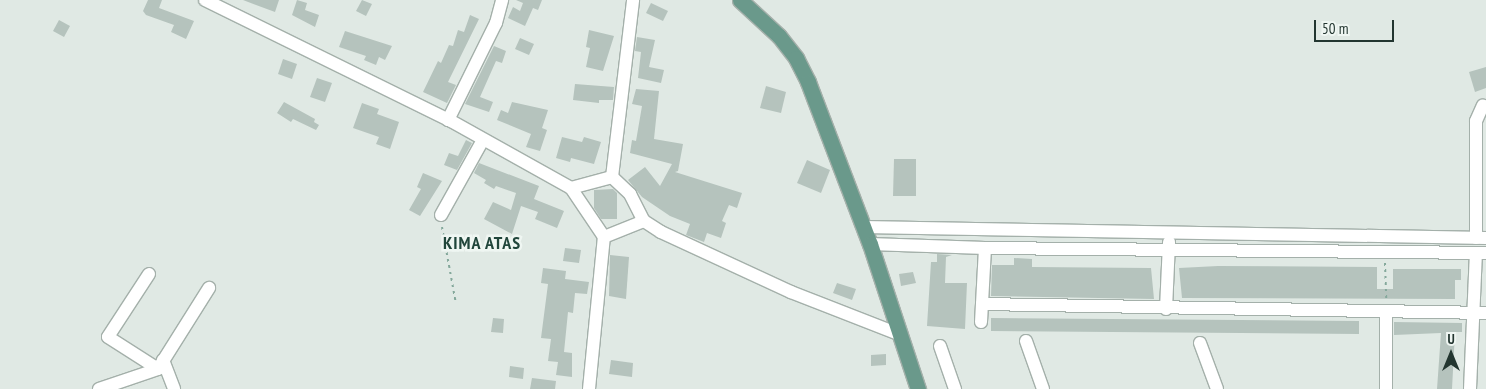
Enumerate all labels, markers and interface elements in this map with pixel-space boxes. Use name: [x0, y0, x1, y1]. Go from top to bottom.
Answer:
scale bar: [1316, 10, 1396, 42]
text: 50 m: [1322, 19, 1348, 38]
district label: KIMA ATAS: [441, 232, 523, 254]
north arrow: [1426, 329, 1476, 379]
text: U: [1447, 330, 1455, 348]

